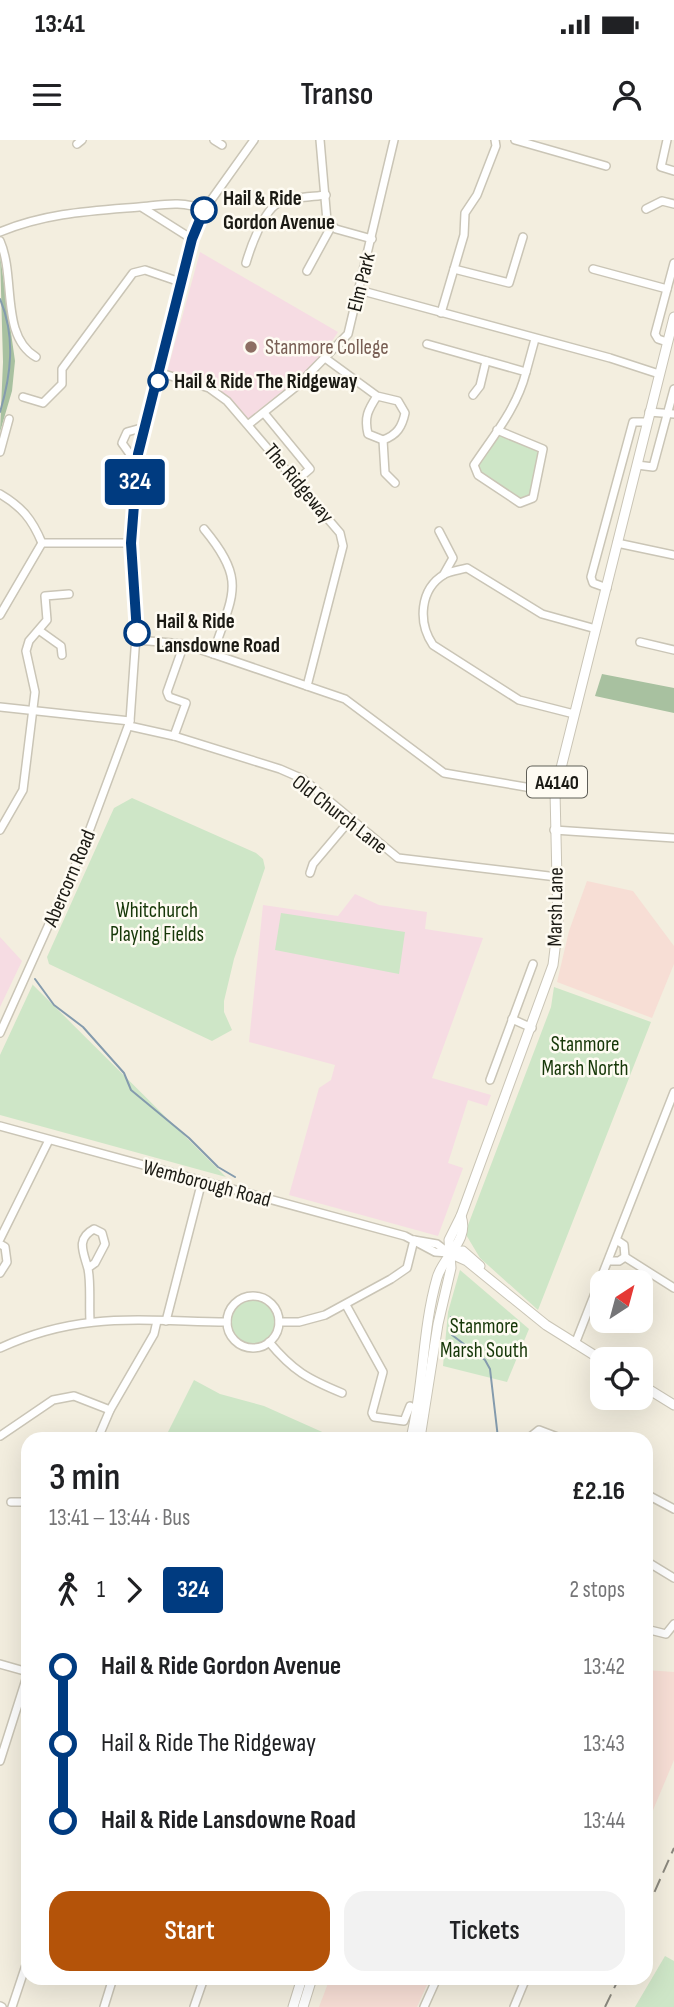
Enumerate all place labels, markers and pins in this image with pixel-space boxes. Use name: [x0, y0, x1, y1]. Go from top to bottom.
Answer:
place label: Hail & Ride Gordon Avenue: [223, 186, 335, 235]
marker: Hail & Ride Gordon Avenue: [191, 197, 217, 223]
place label: Stanmore College: [265, 335, 389, 360]
marker: Stanmore College: [243, 339, 259, 355]
place label: Hail & Ride The Ridgeway: [174, 369, 358, 394]
marker: Hail & Ride The Ridgeway: [148, 371, 168, 391]
place label: Hail & Ride Lansdowne Road: [156, 609, 280, 658]
marker: Hail & Ride Lansdowne Road: [124, 620, 150, 646]

